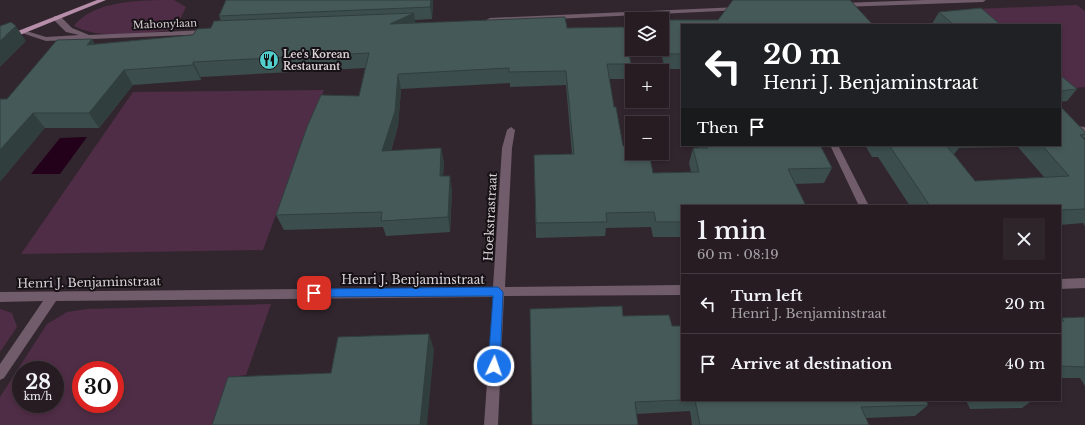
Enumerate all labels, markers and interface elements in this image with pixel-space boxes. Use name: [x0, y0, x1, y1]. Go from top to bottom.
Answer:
map controls: [625, 12, 669, 160]
button: layers: [625, 12, 669, 56]
street label: Mahonylaan: [133, 16, 197, 32]
text: 20 m: [763, 37, 841, 72]
icon: left: [697, 40, 749, 92]
place label: Lee's Korean Restaurant: [283, 48, 350, 73]
restaurant icon: Lee's Korean Restaurant: [258, 49, 280, 71]
button: +: [625, 64, 669, 108]
text: Henri J. Benjaminstraat: [763, 72, 979, 94]
button: −: [625, 116, 669, 160]
icon: arrive: [746, 116, 768, 138]
text: Then: [697, 118, 738, 137]
street label: Hoekstrastraat: [480, 172, 500, 262]
text: 1 min: [697, 216, 766, 245]
button: close: [1003, 218, 1045, 260]
text: 60 m · 08:19: [697, 246, 779, 263]
street label: Henri J. Benjaminstraat: [341, 272, 485, 287]
street label: Henri J. Benjaminstraat: [17, 273, 161, 291]
pin: [297, 276, 331, 310]
icon: arrive: [303, 282, 325, 304]
text: Turn left: [731, 286, 802, 305]
icon: left: [697, 293, 719, 315]
text: 20 m: [1005, 294, 1045, 313]
text: Henri J. Benjaminstraat: [731, 305, 887, 322]
position arrow: [473, 345, 515, 387]
icon: arrive: [697, 353, 719, 375]
text: Arrive at destination: [731, 354, 892, 373]
text: 40 m: [1005, 354, 1045, 373]
speed limit sign: 30: [72, 361, 124, 413]
text: 28: [25, 370, 51, 394]
text: km/h: [24, 390, 52, 403]

